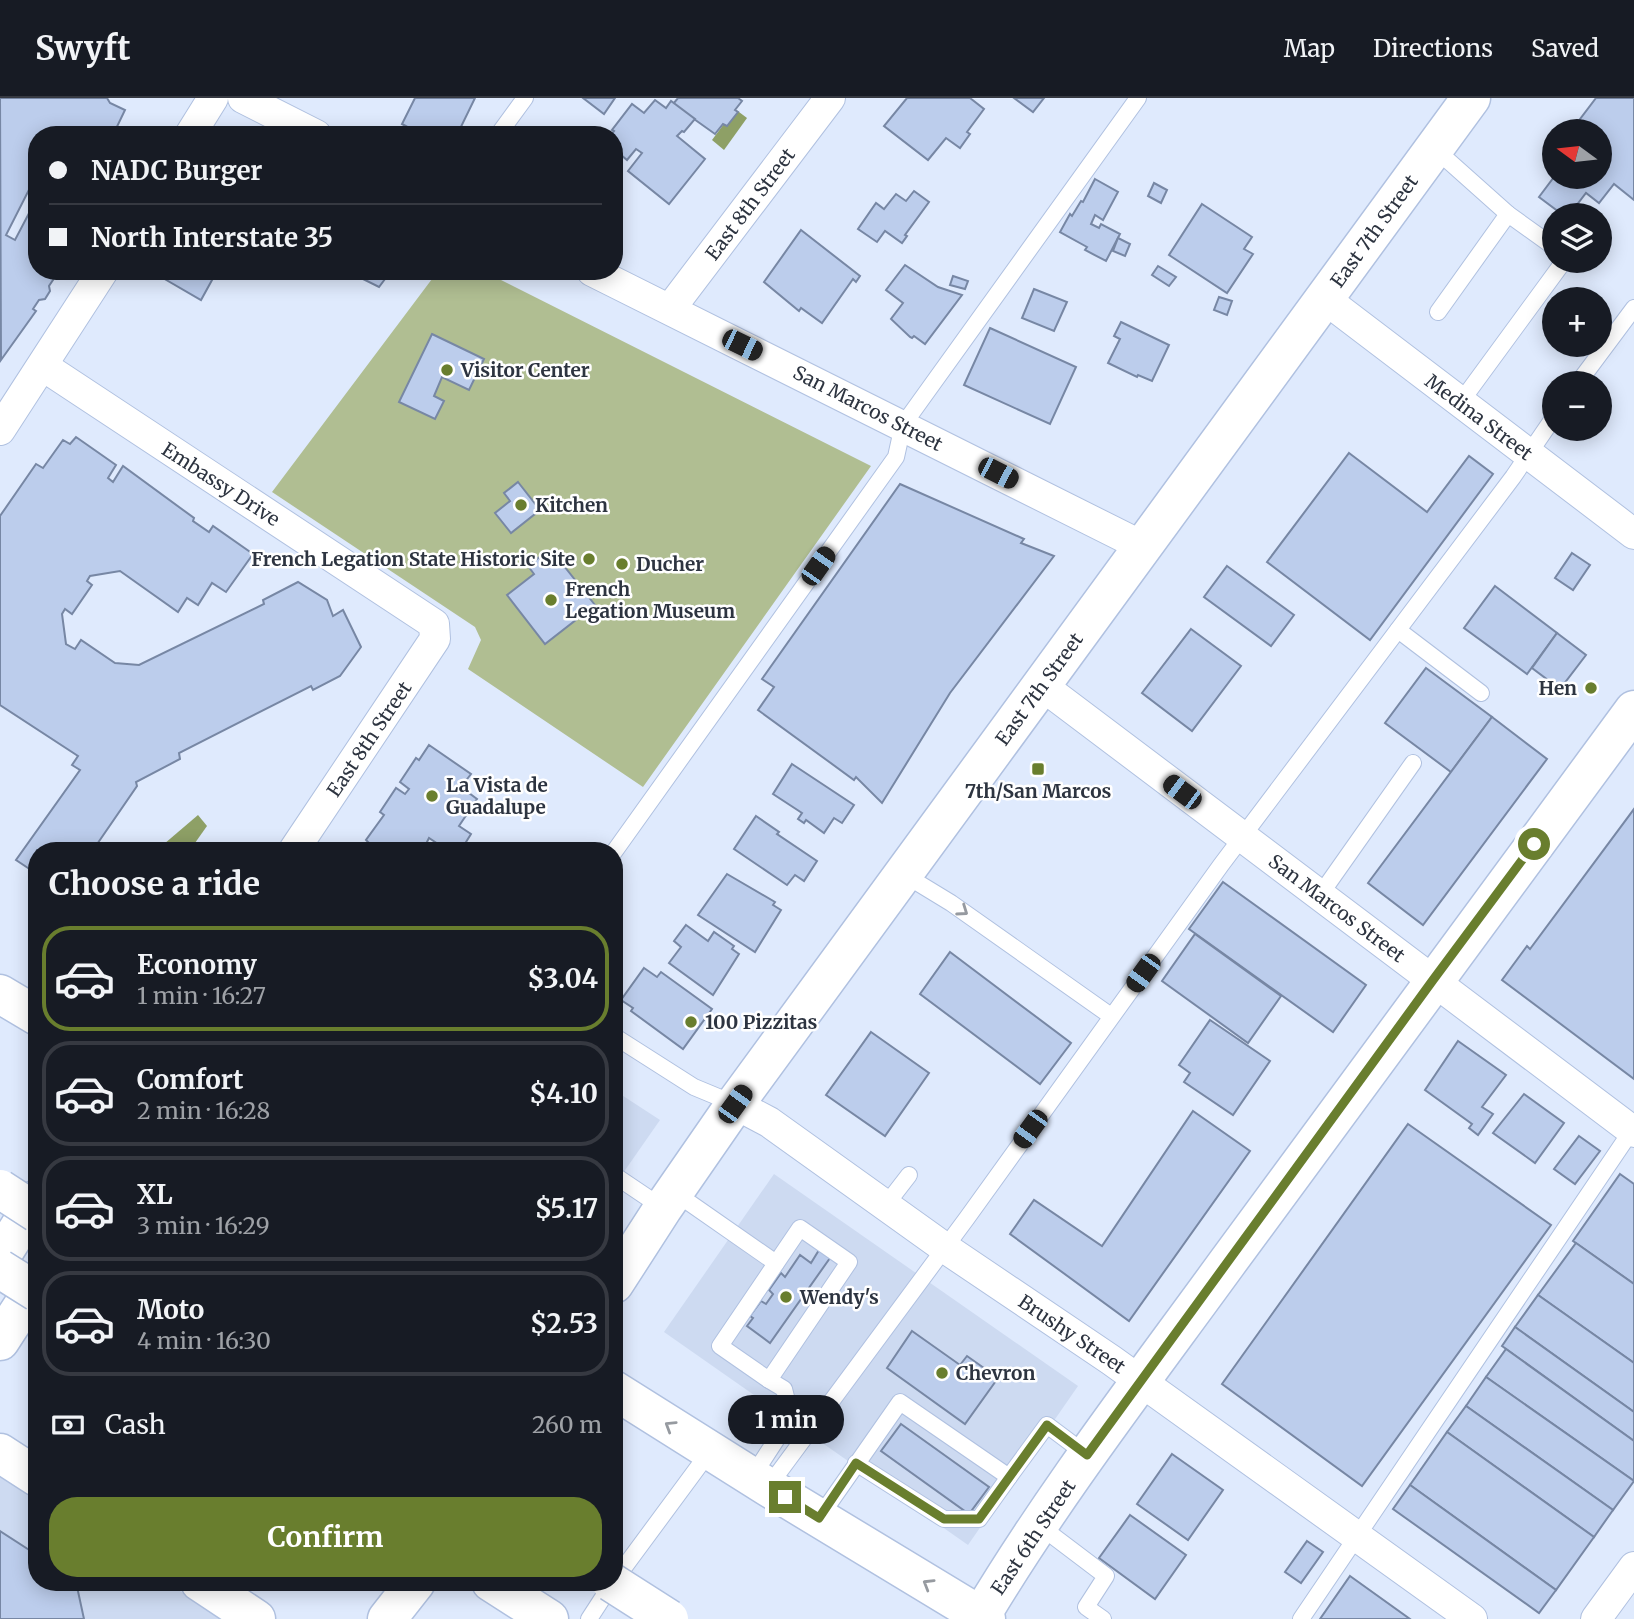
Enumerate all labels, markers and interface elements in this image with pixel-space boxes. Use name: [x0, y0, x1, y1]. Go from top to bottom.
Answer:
text: Swyft: [35, 28, 130, 69]
text: Map: [1284, 33, 1335, 64]
text: Directions: [1373, 33, 1493, 64]
text: Saved: [1531, 33, 1599, 64]
north arrow: [1542, 119, 1612, 189]
map controls: [1542, 119, 1612, 441]
street label: East 8th Street: [700, 143, 800, 265]
text: NADC Burger: [91, 154, 262, 187]
street label: East 7th Street: [1325, 169, 1423, 292]
button: layers: [1542, 203, 1612, 273]
text: North Interstate 35: [91, 221, 333, 254]
button: +: [1542, 287, 1612, 357]
car: [719, 326, 766, 364]
place label: Visitor Center: [460, 358, 590, 382]
street label: San Marcos Street: [789, 360, 947, 456]
marker: Visitor Center: [439, 362, 455, 378]
street label: Medina Street: [1421, 369, 1538, 466]
button: −: [1542, 371, 1612, 441]
street label: Embassy Drive: [158, 437, 285, 531]
car: [975, 454, 1022, 492]
place label: Kitchen: [535, 493, 608, 517]
marker: Kitchen: [513, 497, 529, 513]
car: [798, 543, 839, 589]
place label: French Legation State Historic Site: [251, 547, 575, 571]
marker: French Legation State Historic Site: [581, 551, 597, 567]
place label: Ducher: [636, 552, 704, 576]
marker: Ducher: [614, 556, 630, 572]
place label: French Legation Museum: [565, 577, 735, 623]
marker: French Legation Museum: [543, 592, 559, 608]
street label: East 7th Street: [990, 627, 1088, 750]
street label: East 8th Street: [322, 676, 417, 801]
place label: Hen: [1539, 676, 1577, 700]
marker: Hen: [1583, 680, 1599, 696]
marker: 7th/San Marcos: [1030, 761, 1046, 777]
car: [1159, 771, 1206, 813]
place label: La Vista de Guadalupe: [446, 773, 548, 819]
place label: 7th/San Marcos: [965, 779, 1112, 803]
marker: La Vista de Guadalupe: [424, 788, 440, 804]
route start: [1518, 828, 1550, 860]
street label: San Marcos Street: [1264, 849, 1410, 967]
text: Choose a ride: [49, 864, 260, 904]
one-way arrow: [955, 903, 968, 915]
icon: car: [53, 947, 116, 1010]
text: Economy: [137, 948, 257, 981]
car: [1123, 950, 1164, 996]
text: $3.04: [527, 962, 598, 995]
text: 1 min · 16:27: [137, 981, 266, 1010]
place label: 100 Pizzitas: [705, 1010, 818, 1034]
marker: 100 Pizzitas: [683, 1014, 699, 1030]
icon: car: [53, 1062, 116, 1125]
text: Comfort: [137, 1063, 243, 1096]
text: $4.10: [529, 1077, 598, 1110]
car: [715, 1081, 756, 1127]
text: 2 min · 16:28: [137, 1096, 270, 1125]
car: [1010, 1106, 1051, 1152]
icon: car: [53, 1177, 116, 1240]
text: XL: [137, 1178, 173, 1211]
text: $5.17: [535, 1192, 598, 1225]
text: 3 min · 16:29: [137, 1211, 270, 1240]
place label: Wendy's: [799, 1285, 879, 1309]
marker: Wendy's: [778, 1289, 794, 1305]
street label: Brushy Street: [1014, 1289, 1131, 1379]
icon: car: [53, 1292, 116, 1355]
text: Moto: [137, 1293, 204, 1326]
text: $2.53: [530, 1307, 598, 1340]
text: 4 min · 16:30: [137, 1326, 271, 1355]
place label: Chevron: [956, 1361, 1035, 1385]
marker: Chevron: [934, 1365, 950, 1381]
callout: 1 min: [727, 1396, 843, 1444]
text: 1 min: [755, 1405, 817, 1434]
icon: cash: [49, 1406, 87, 1444]
text: Cash: [105, 1408, 166, 1441]
text: 260 m: [532, 1410, 602, 1439]
one-way arrow: [665, 1421, 678, 1434]
street label: East 6th Street: [986, 1474, 1081, 1599]
route end: [769, 1481, 801, 1513]
button: Confirm: [49, 1497, 602, 1577]
one-way arrow: [922, 1579, 935, 1592]

